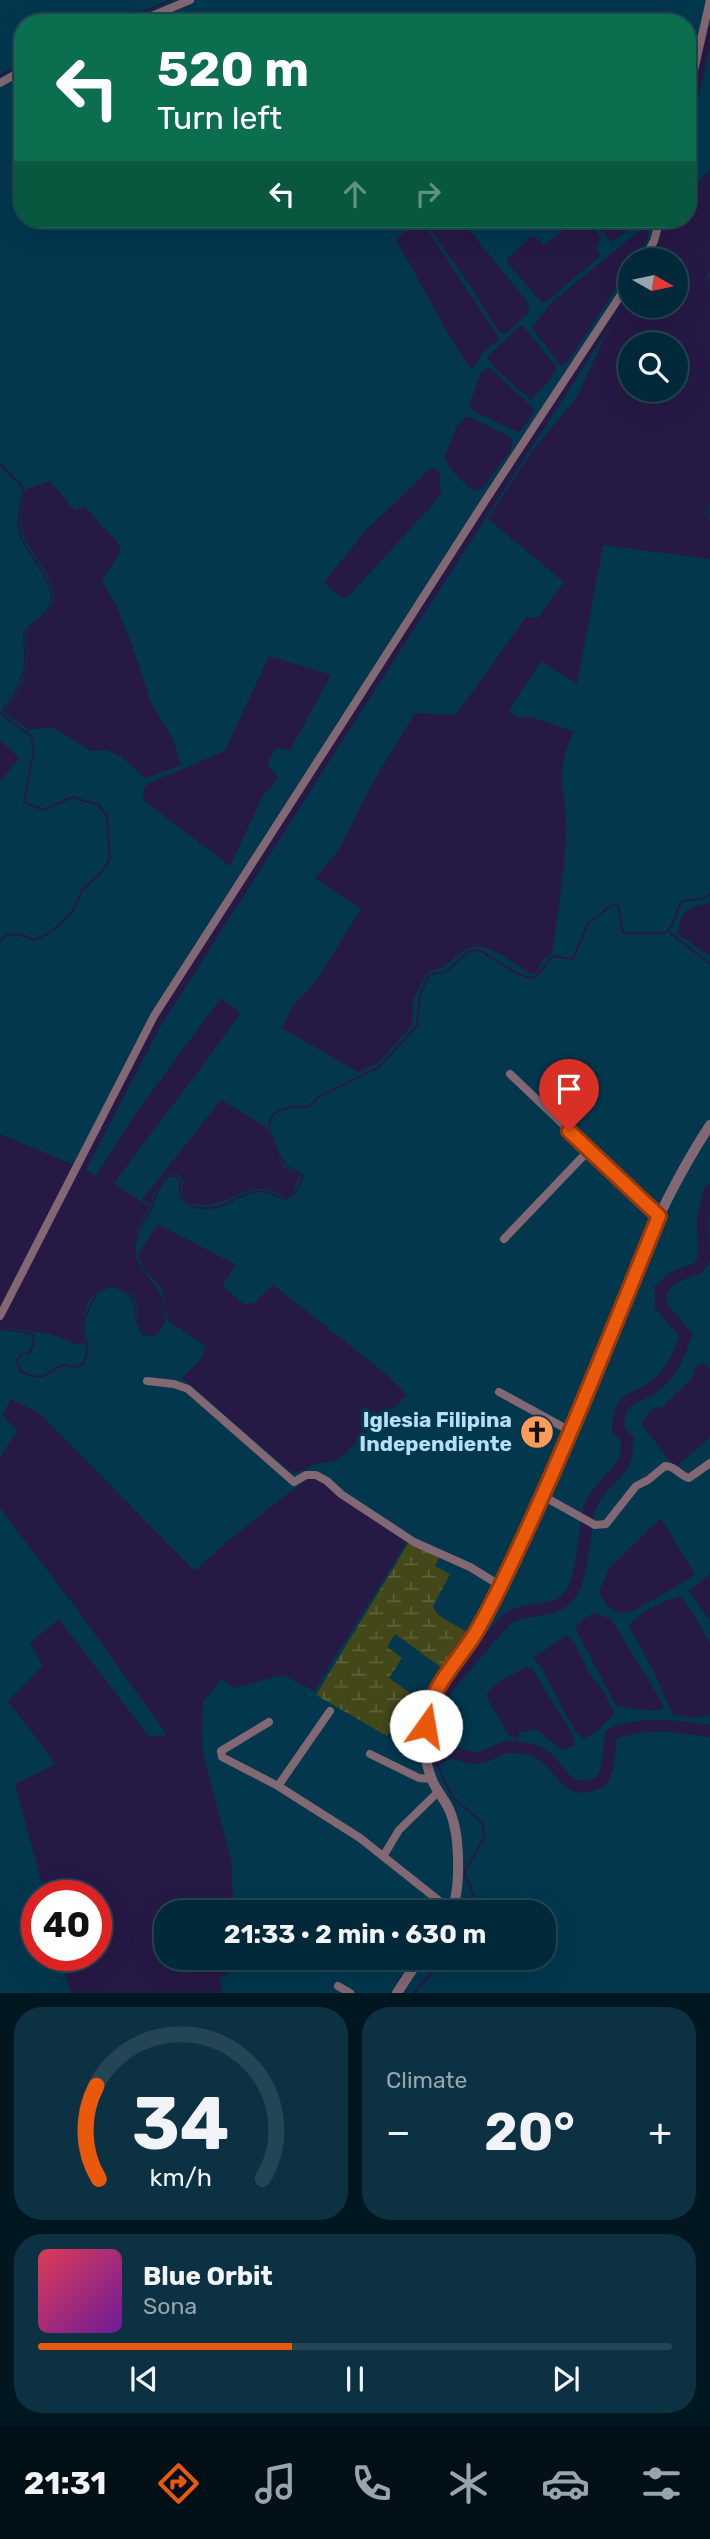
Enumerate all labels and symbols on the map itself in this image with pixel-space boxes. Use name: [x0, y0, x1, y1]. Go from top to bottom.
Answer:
north arrow: [618, 248, 688, 318]
pin: [539, 1059, 599, 1131]
place label: Iglesia Filipina Independiente: [359, 1407, 512, 1456]
church icon: Iglesia Filipina Independiente: [518, 1413, 556, 1451]
position arrow: [389, 1689, 463, 1763]
speed limit sign: 40: [21, 1880, 112, 1971]

